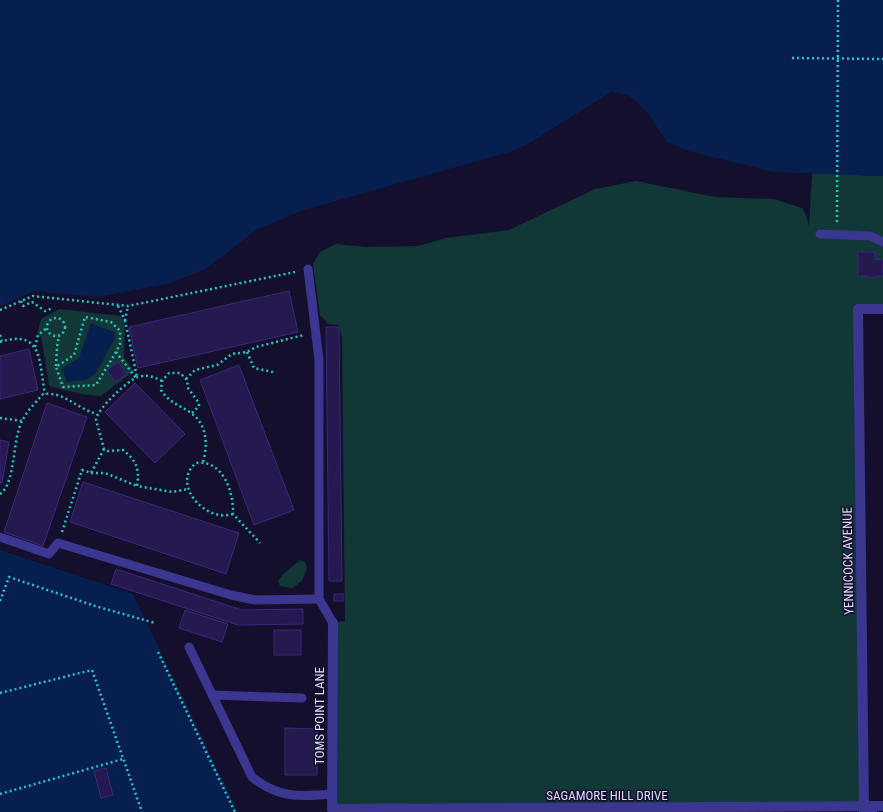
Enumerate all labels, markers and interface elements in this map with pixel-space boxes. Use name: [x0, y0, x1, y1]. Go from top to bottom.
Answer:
street label: YENNICOCK AVENUE: [840, 507, 856, 615]
street label: TOMS POINT LANE: [312, 667, 327, 765]
street label: SAGAMORE HILL DRIVE: [546, 788, 668, 803]

